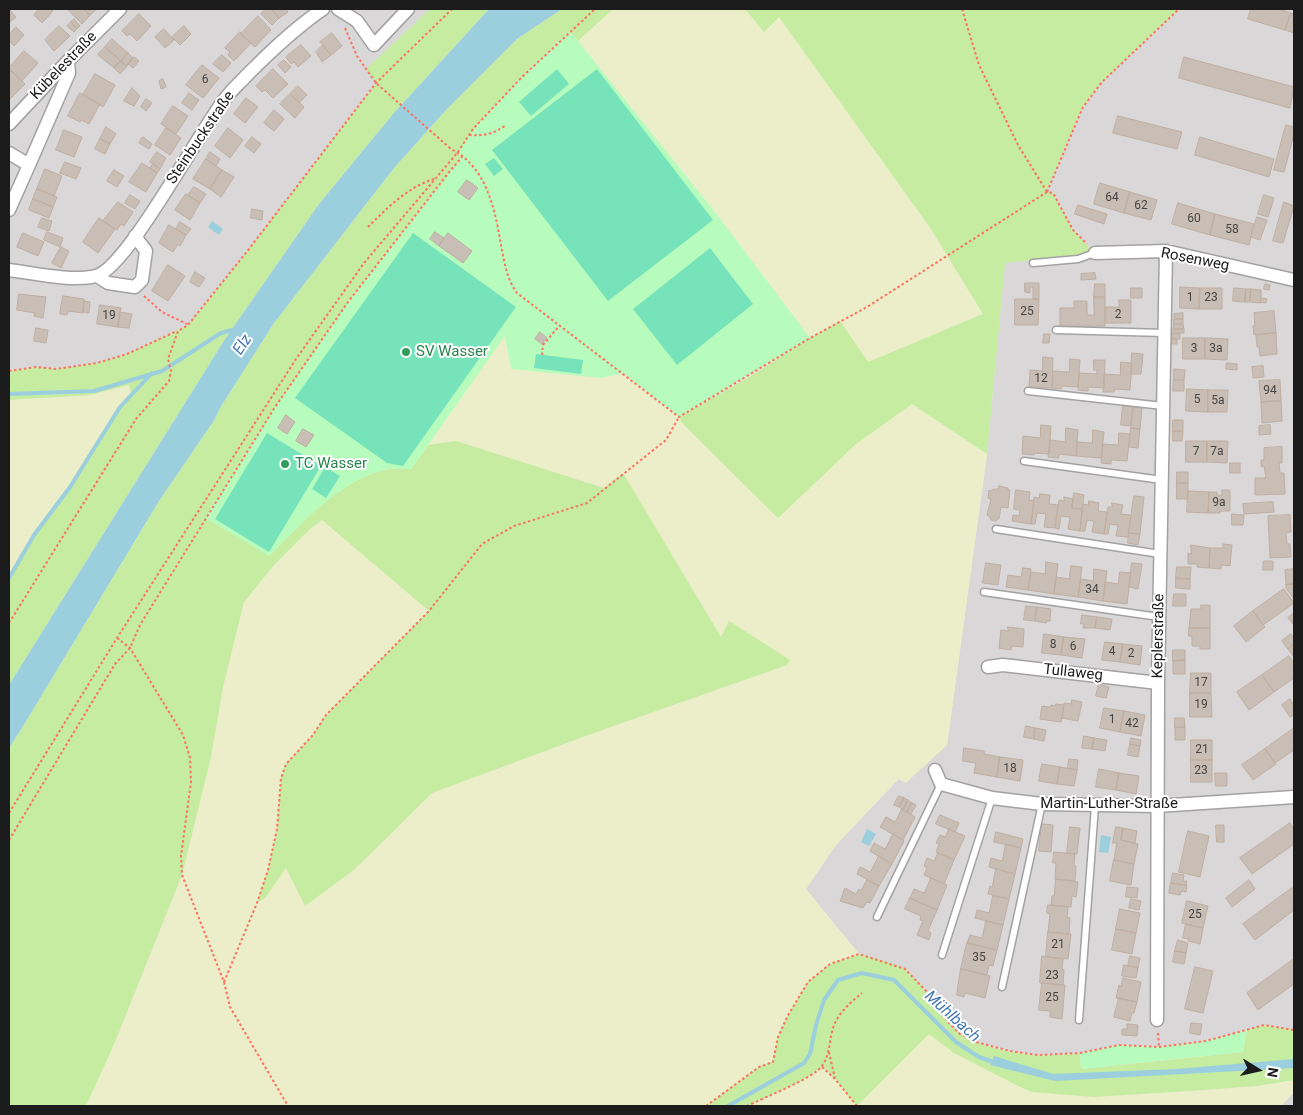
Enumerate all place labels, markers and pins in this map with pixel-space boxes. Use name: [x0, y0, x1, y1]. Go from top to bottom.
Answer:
place label: SV Wasser: [416, 343, 488, 361]
marker: SV Wasser: [400, 346, 412, 358]
place label: TC Wasser: [295, 455, 367, 473]
marker: TC Wasser: [279, 458, 291, 470]

